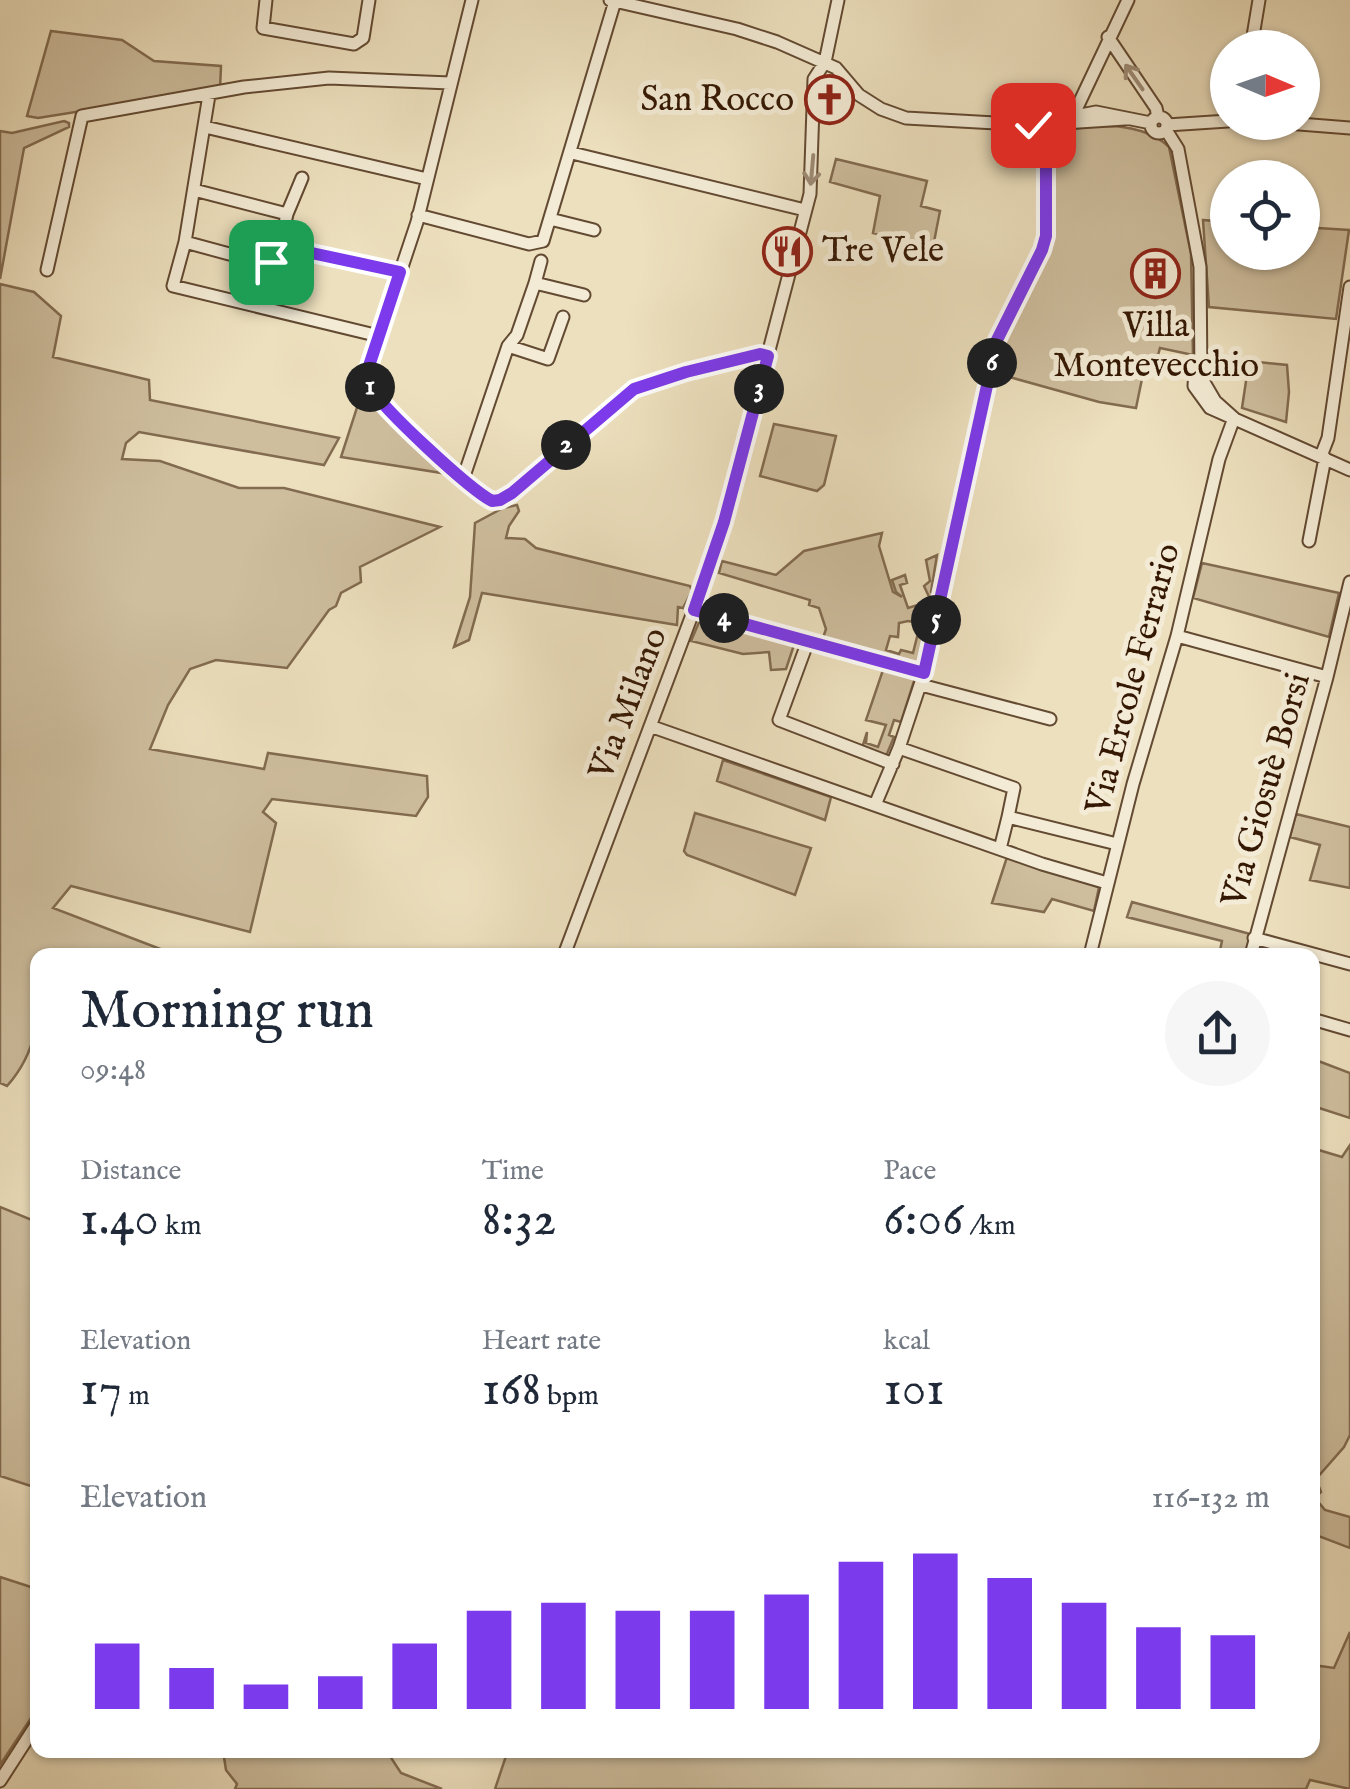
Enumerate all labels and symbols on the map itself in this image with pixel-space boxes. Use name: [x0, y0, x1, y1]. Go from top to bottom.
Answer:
north arrow: [1210, 30, 1320, 140]
one-way arrow: [1124, 63, 1145, 91]
church icon: San Rocco: [803, 74, 855, 126]
place label: San Rocco: [640, 78, 794, 123]
pin: [991, 83, 1076, 168]
one-way arrow: [803, 153, 822, 186]
pin: [229, 220, 314, 305]
restaurant icon: Tre Vele: [761, 225, 813, 277]
place label: Tre Vele: [822, 229, 944, 274]
building icon: Villa Montevecchio: [1130, 248, 1182, 300]
place label: Villa Montevecchio: [1053, 304, 1259, 389]
pin: 6: [967, 338, 1017, 388]
pin: 1: [345, 362, 395, 412]
pin: 3: [734, 364, 784, 414]
pin: 2: [541, 420, 591, 470]
street label: Via Ercole Ferrario: [1076, 539, 1192, 820]
pin: 4: [699, 593, 749, 643]
pin: 5: [911, 595, 961, 645]
street label: Via Milano: [579, 621, 679, 787]
street label: Via Giosuè Borsi: [1212, 668, 1322, 913]

